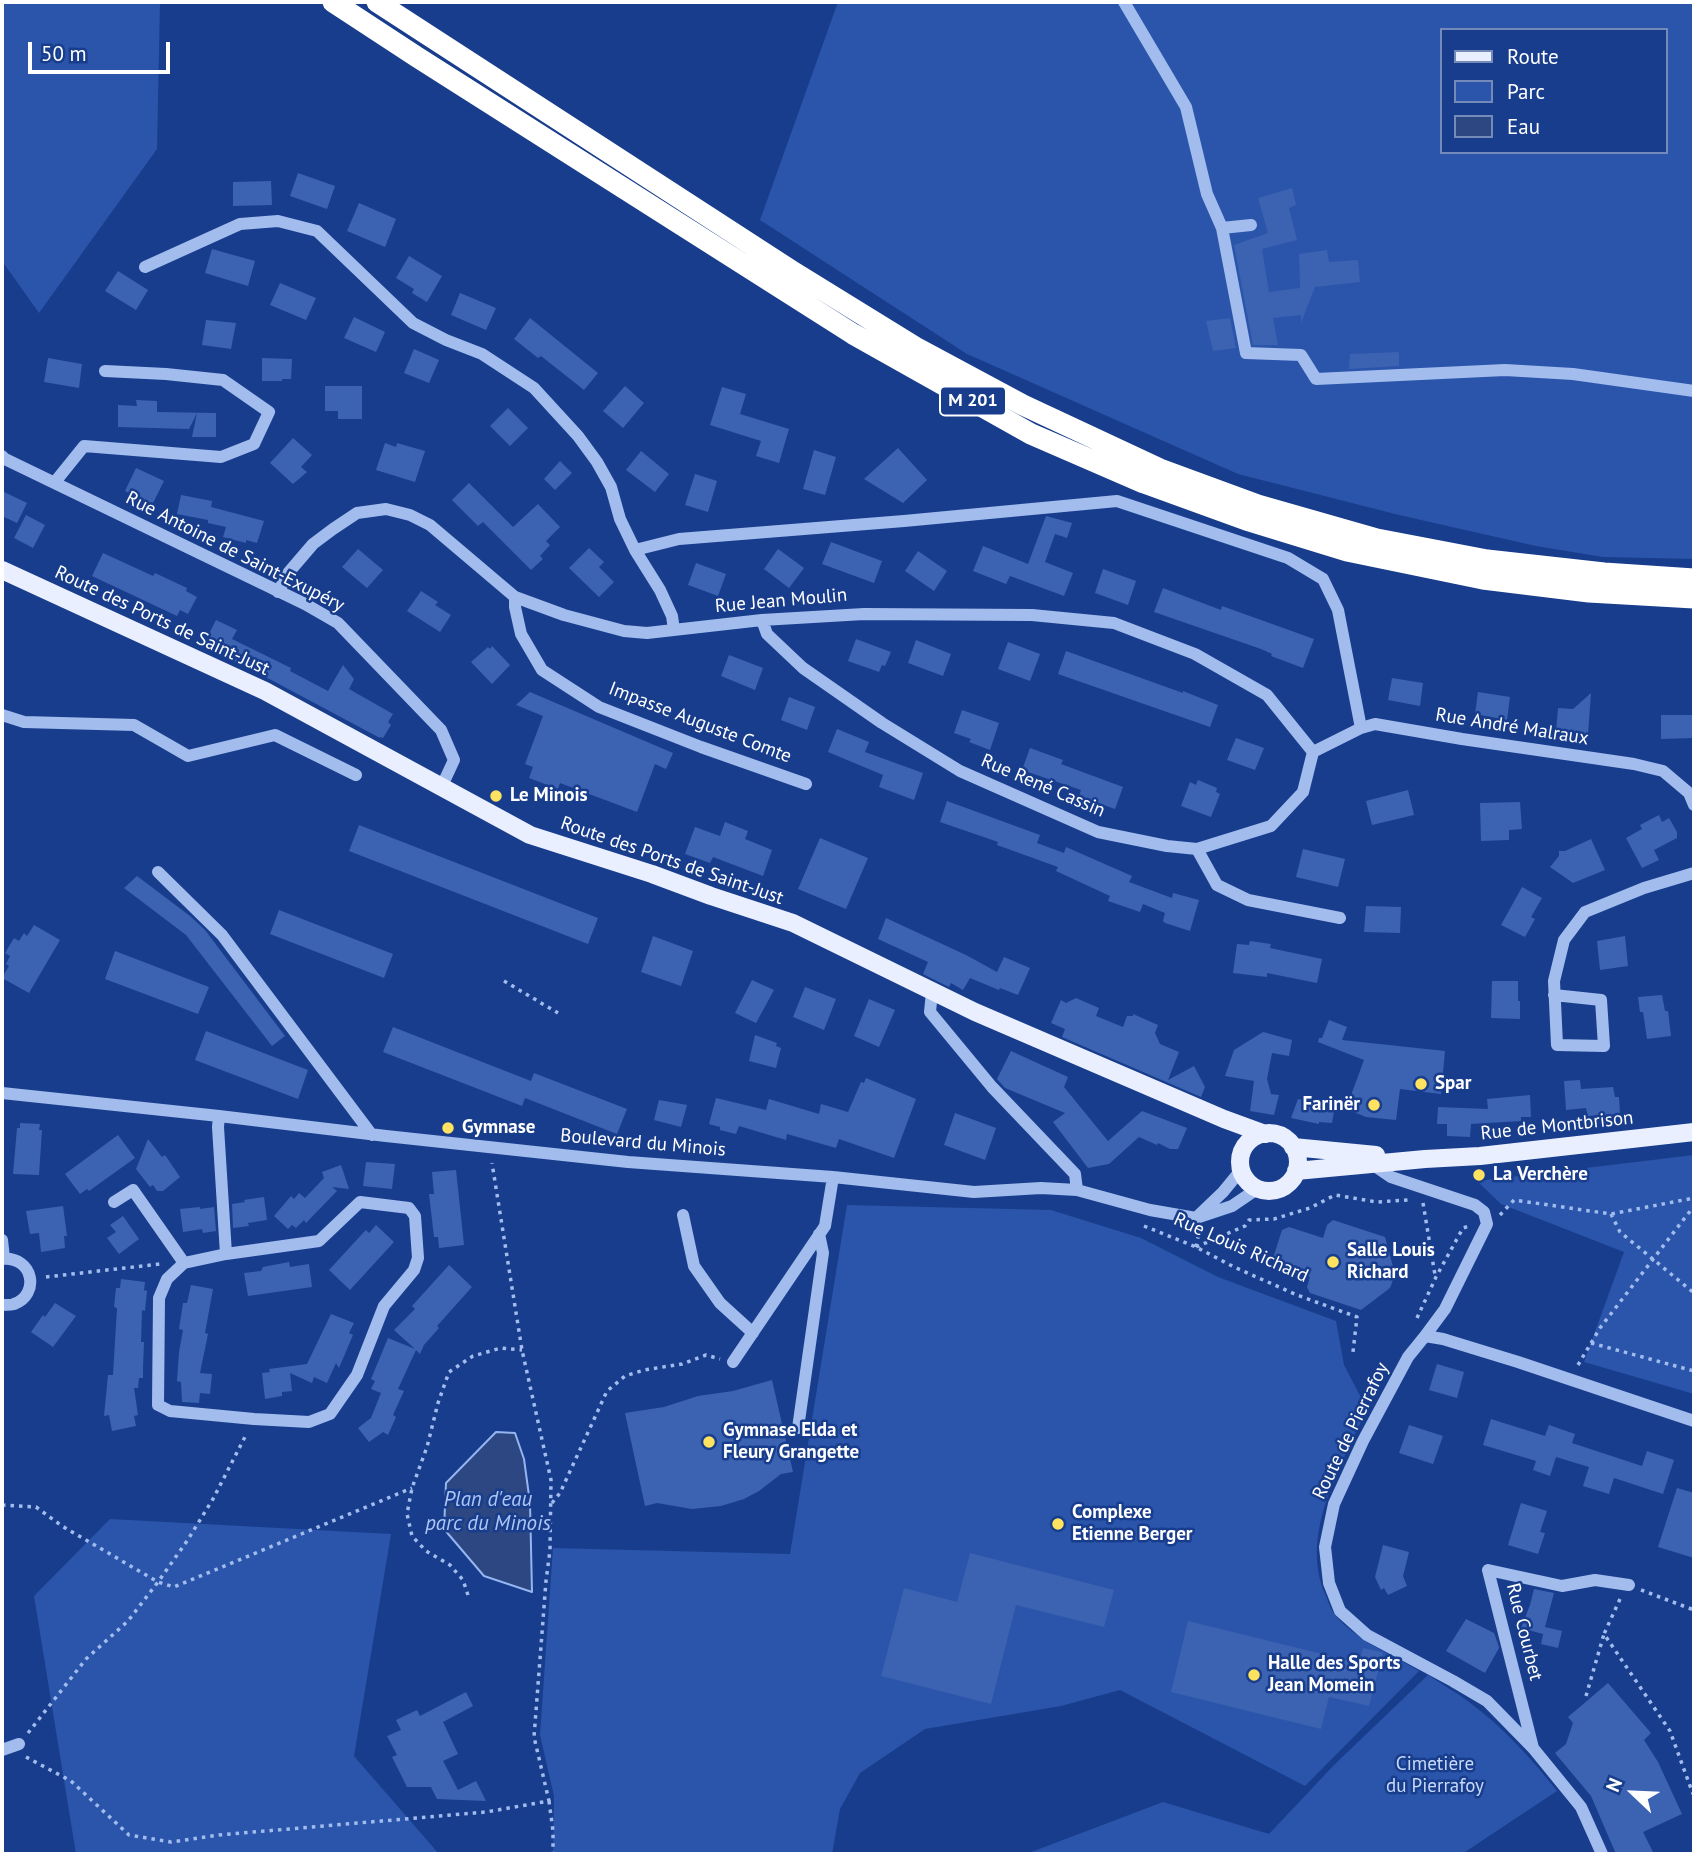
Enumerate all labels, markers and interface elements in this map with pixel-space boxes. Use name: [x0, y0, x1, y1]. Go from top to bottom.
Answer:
scale bar: [32, 28, 173, 72]
legend: [1440, 28, 1668, 154]
text: 50 m: [41, 40, 87, 67]
text: Route: [1507, 43, 1559, 70]
text: Parc: [1507, 78, 1545, 105]
text: Eau: [1507, 113, 1540, 140]
road number: M 201: [940, 386, 1006, 416]
street label: Rue Antoine de Saint-Exupéry: [122, 487, 348, 617]
street label: Route des Ports de Saint-Just: [51, 561, 273, 681]
street label: Rue Jean Moulin: [714, 584, 848, 618]
street label: Impasse Auguste Comte: [605, 678, 795, 768]
street label: Rue André Malraux: [1434, 704, 1590, 750]
street label: Rue René Cassin: [977, 750, 1109, 822]
place label: Le Minois: [510, 785, 588, 807]
marker: Le Minois: [488, 788, 504, 804]
street label: Route des Ports de Saint-Just: [558, 812, 786, 910]
place label: Spar: [1435, 1073, 1471, 1095]
marker: Spar: [1413, 1076, 1429, 1092]
place label: Farinër: [1302, 1094, 1360, 1116]
marker: Farinër: [1366, 1097, 1382, 1113]
street label: Rue de Montbrison: [1479, 1107, 1635, 1145]
place label: Gymnase: [462, 1117, 535, 1139]
marker: Gymnase: [440, 1120, 456, 1136]
street label: Boulevard du Minois: [559, 1124, 727, 1162]
place label: La Verchère: [1493, 1164, 1588, 1186]
marker: La Verchère: [1471, 1167, 1487, 1183]
street label: Rue Louis Richard: [1170, 1208, 1312, 1288]
place label: Salle Louis Richard: [1347, 1240, 1435, 1284]
marker: Salle Louis Richard: [1325, 1254, 1341, 1270]
street label: Route de Pierrafoy: [1308, 1359, 1394, 1503]
place label: Gymnase Elda et Fleury Grangette: [723, 1420, 859, 1464]
marker: Gymnase Elda et Fleury Grangette: [701, 1434, 717, 1450]
water label: Plan d'eau parc du Minois: [425, 1487, 551, 1537]
place label: Complexe Etienne Berger: [1072, 1502, 1193, 1546]
marker: Complexe Etienne Berger: [1050, 1516, 1066, 1532]
street label: Rue Courbet: [1501, 1581, 1547, 1683]
place label: Halle des Sports Jean Momein: [1268, 1653, 1401, 1697]
marker: Halle des Sports Jean Momein: [1246, 1667, 1262, 1683]
park label: Cimetière du Pierrafoy: [1386, 1754, 1484, 1798]
north arrow: [1598, 1758, 1668, 1828]
text: N: [1600, 1774, 1627, 1795]

